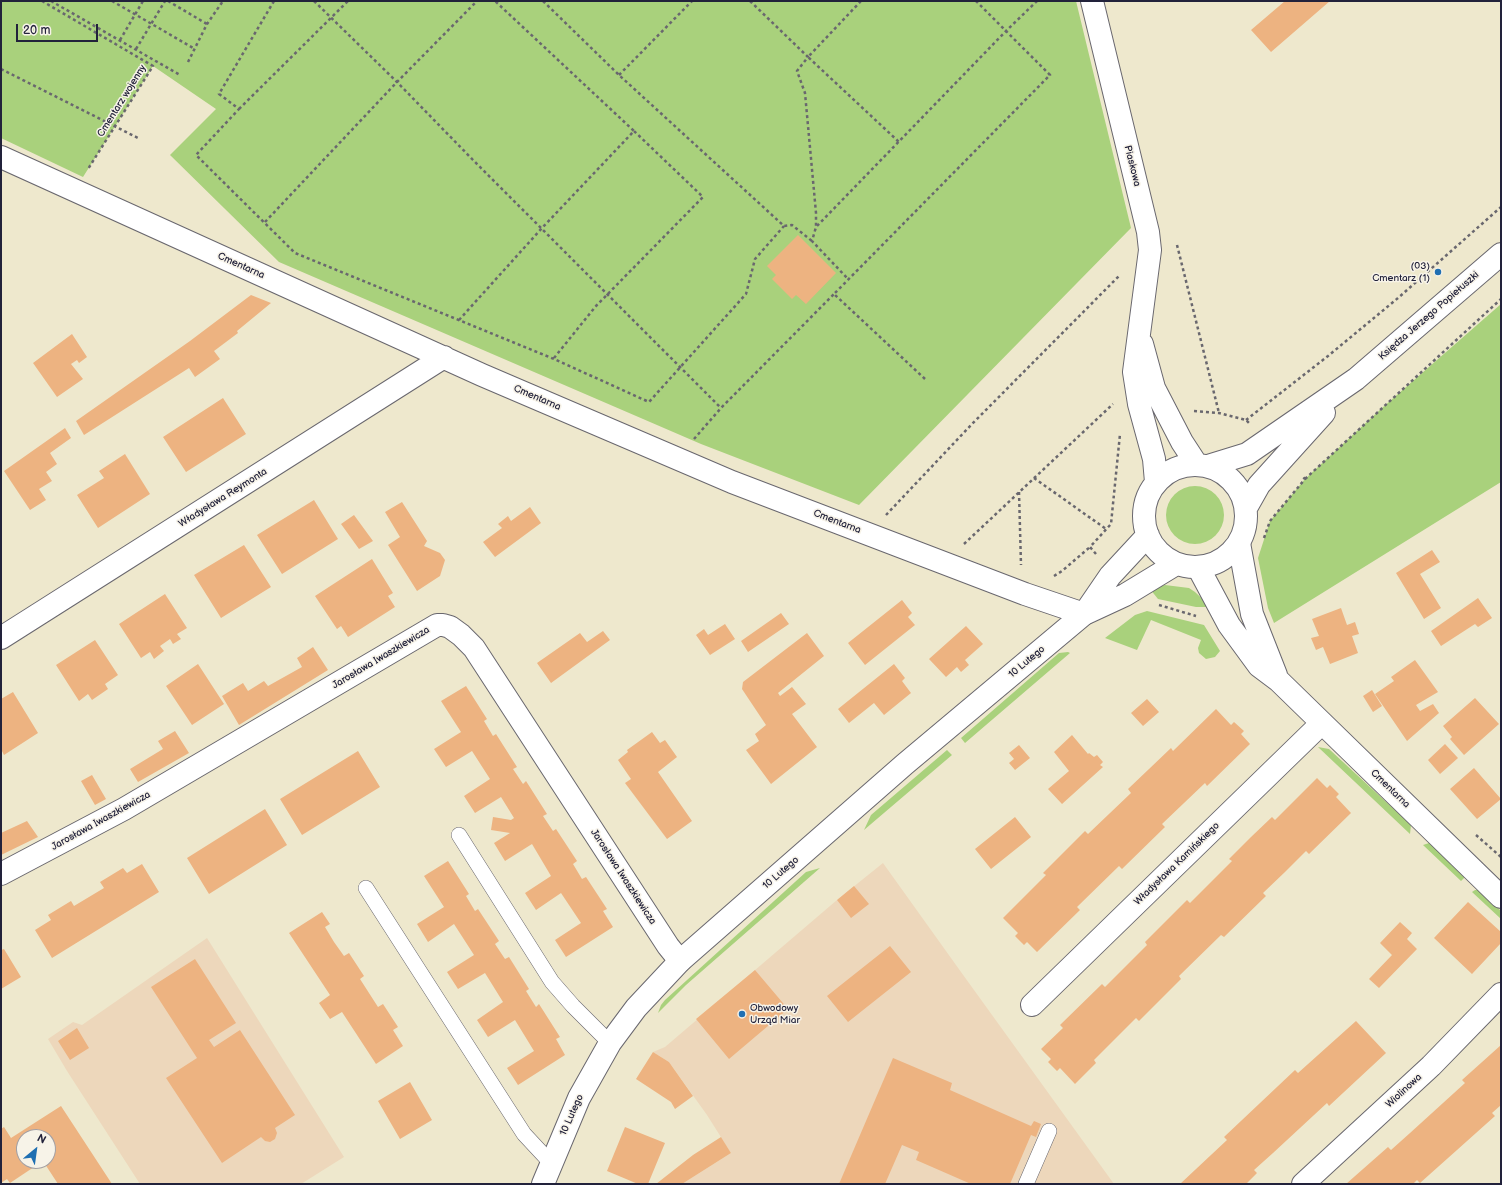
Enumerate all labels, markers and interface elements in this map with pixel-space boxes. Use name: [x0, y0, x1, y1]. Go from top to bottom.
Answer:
scale bar: [18, 16, 100, 42]
text: 20 m: [23, 23, 50, 38]
street label: Cmentarz wojenny: [95, 63, 149, 139]
street label: Piaskowa: [1121, 144, 1143, 188]
street label: Cmentarna: [216, 250, 266, 282]
place label: (03) Cmentarz (1): [1372, 260, 1430, 284]
marker: (03) Cmentarz (1): [1433, 267, 1443, 277]
street label: Księdza Jerzego Popiełuszki: [1376, 269, 1482, 363]
street label: Cmentarna: [512, 383, 562, 413]
street label: Władysława Reymonta: [177, 466, 269, 530]
street label: Cmentarna: [811, 507, 863, 537]
street label: Jarosława Iwaszkiewicza: [330, 624, 432, 692]
street label: 10 Lutego: [1006, 643, 1048, 681]
street label: Cmentarna: [1368, 767, 1412, 811]
street label: Jarosława Iwaszkiewicza: [49, 789, 153, 853]
street label: Władysława Kamińskiego: [1132, 820, 1222, 908]
street label: Jarosława Iwaszkiewicza: [588, 827, 658, 927]
street label: 10 Lutego: [760, 854, 802, 892]
place label: Obwodowy Urząd Miar: [750, 1002, 800, 1026]
marker: Obwodowy Urząd Miar: [737, 1009, 747, 1019]
street label: Wiolinowa: [1384, 1071, 1424, 1111]
street label: 10 Lutego: [558, 1092, 586, 1138]
north arrow: [16, 1129, 56, 1169]
text: N: [35, 1131, 48, 1147]

